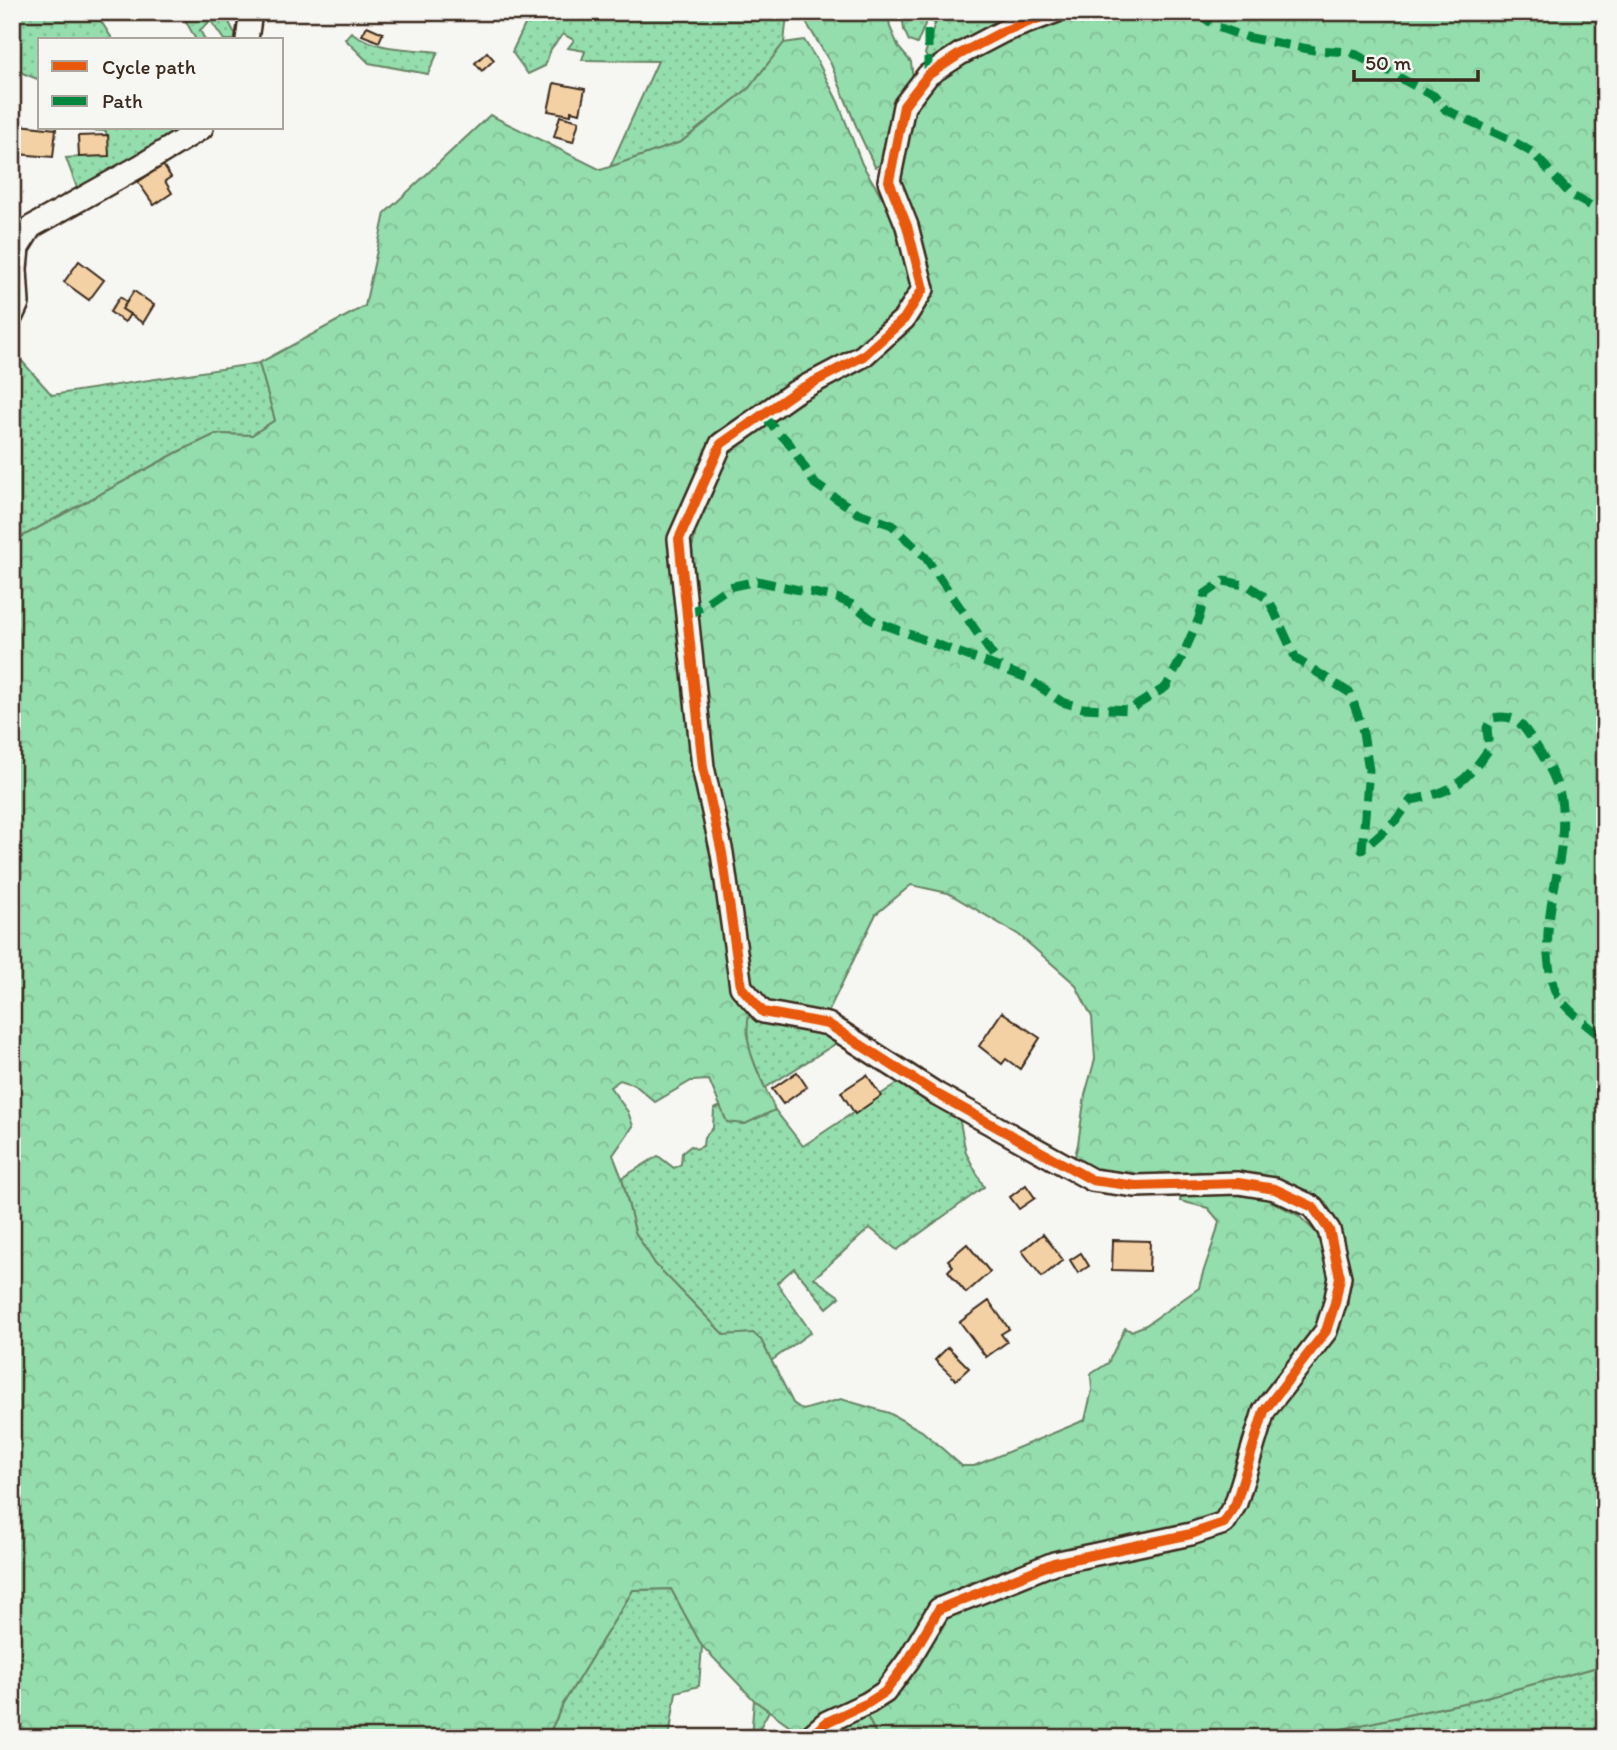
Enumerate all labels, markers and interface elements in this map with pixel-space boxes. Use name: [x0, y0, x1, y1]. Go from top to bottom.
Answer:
legend: [38, 38, 284, 130]
scale bar: [1354, 38, 1479, 82]
text: 50 m: [1365, 50, 1412, 75]
text: Cycle path: [102, 54, 196, 79]
text: Path: [102, 88, 143, 113]

